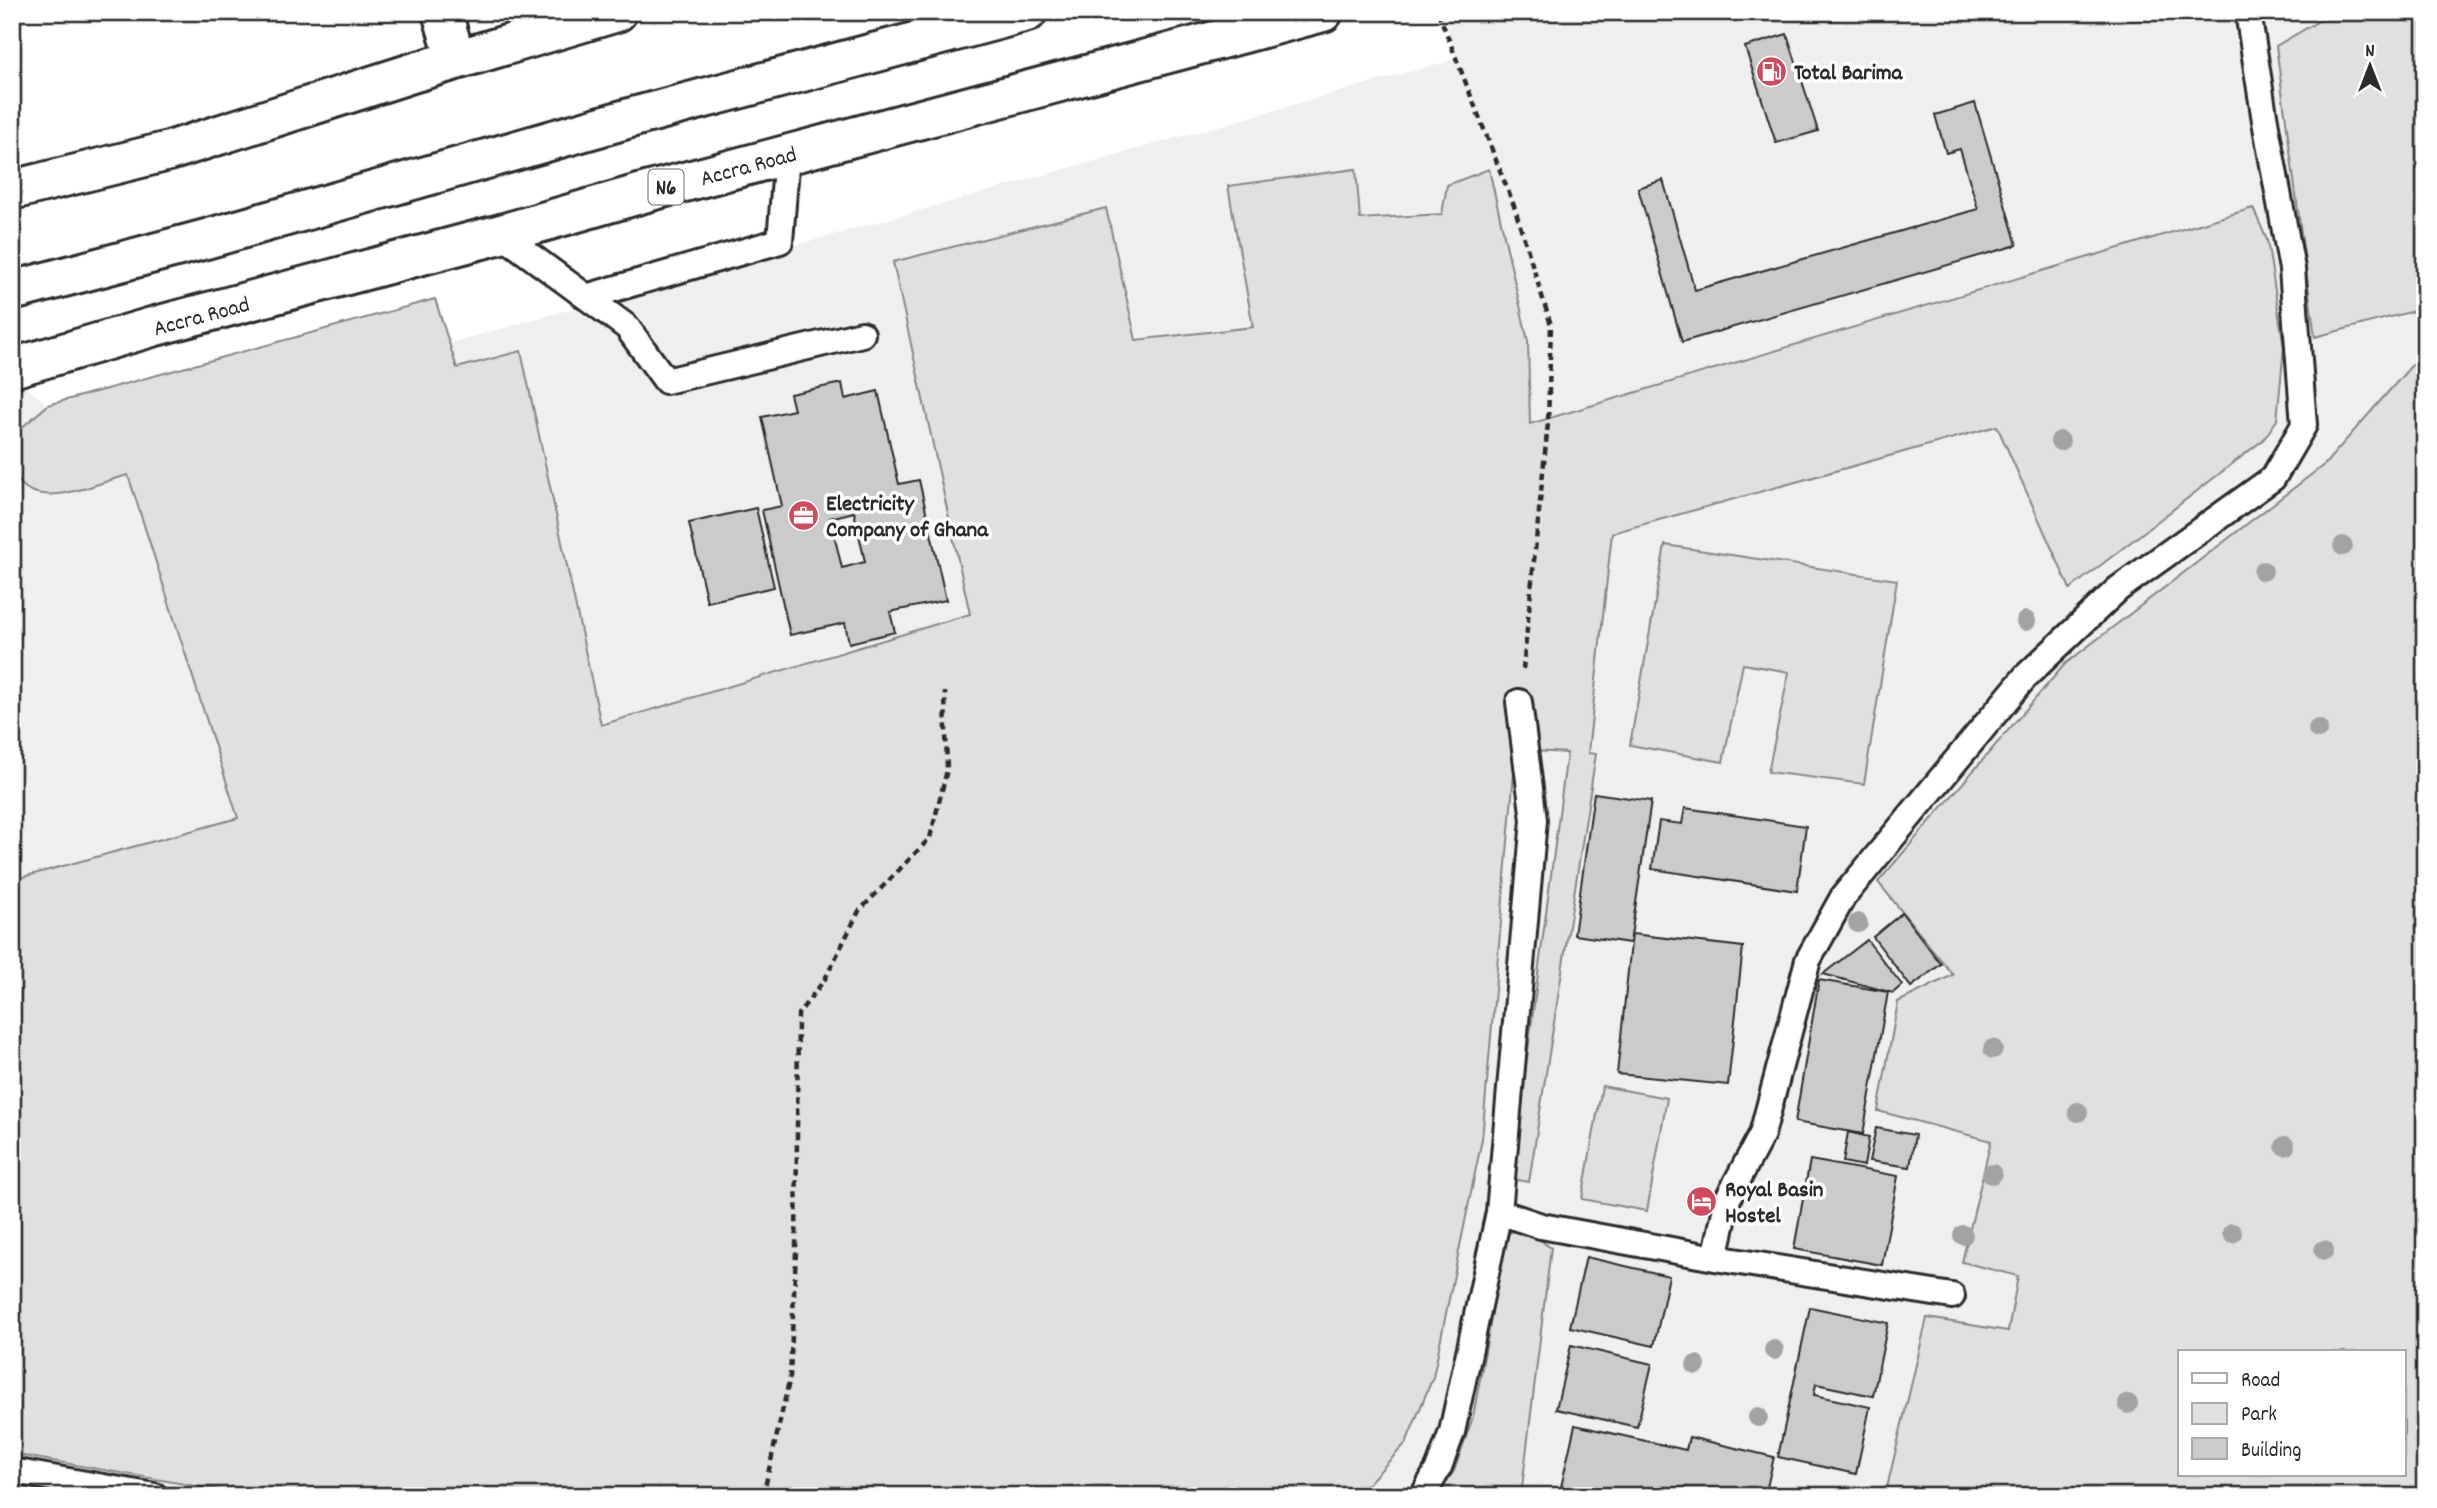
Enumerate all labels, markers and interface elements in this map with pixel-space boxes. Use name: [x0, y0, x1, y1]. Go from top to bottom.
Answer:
north arrow: [2336, 32, 2406, 102]
text: N: [2365, 39, 2375, 66]
fuel station icon: Total Barima: [1754, 54, 1788, 88]
place label: Total Barima: [1794, 58, 1904, 91]
street label: Accra Road: [697, 140, 801, 197]
road number: N6: [648, 170, 684, 204]
street label: Accra Road: [150, 290, 254, 347]
place label: Electricity Company of Ghana: [826, 489, 989, 548]
office icon: Electricity Company of Ghana: [786, 498, 820, 532]
place label: Royal Basin Hostel: [1725, 1175, 1824, 1234]
hotel icon: Royal Basin Hostel: [1685, 1184, 1719, 1218]
legend: [2178, 1350, 2406, 1476]
text: Road: [2241, 1367, 2280, 1397]
text: Park: [2241, 1401, 2277, 1431]
text: Building: [2241, 1437, 2301, 1467]

